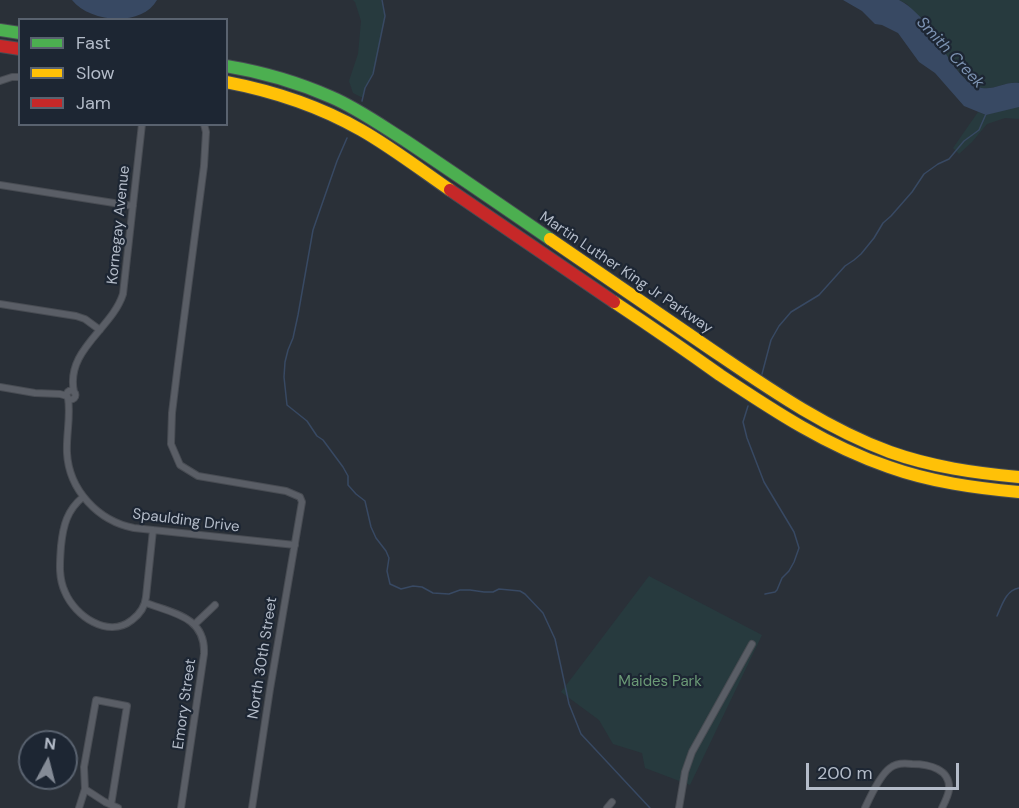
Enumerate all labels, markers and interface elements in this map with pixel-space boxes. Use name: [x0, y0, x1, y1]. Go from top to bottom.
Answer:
water label: Smith Creek: [912, 13, 988, 93]
legend: [18, 18, 228, 126]
text: Fast: [76, 31, 111, 55]
text: Slow: [76, 61, 115, 85]
text: Jam: [76, 91, 111, 115]
street label: Kornegay Avenue: [104, 165, 134, 285]
street label: Martin Luther King Jr Parkway: [536, 208, 716, 338]
street label: Spaulding Drive: [131, 506, 241, 536]
street label: North 30th Street: [244, 596, 282, 720]
street label: Emory Street: [170, 658, 200, 750]
park label: Maides Park: [618, 673, 702, 691]
north arrow: [18, 730, 78, 790]
text: N: [43, 732, 57, 755]
scale bar: [809, 751, 962, 789]
text: 200 m: [817, 761, 873, 785]

